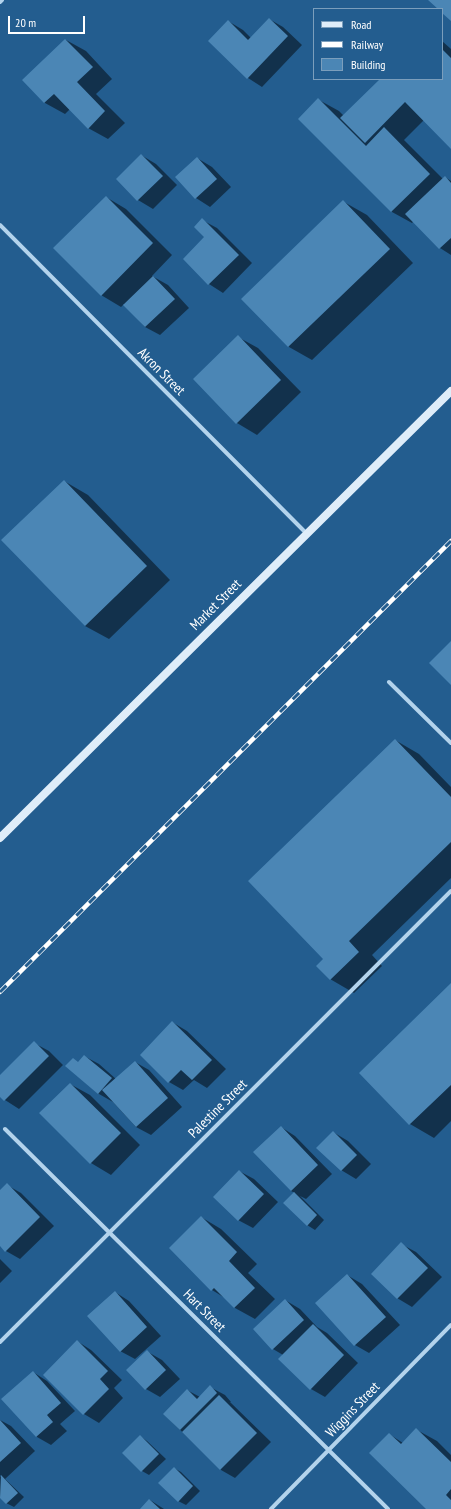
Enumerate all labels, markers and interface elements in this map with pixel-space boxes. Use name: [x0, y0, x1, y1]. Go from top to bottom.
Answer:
scale bar: [10, 8, 87, 34]
legend: [313, 8, 443, 80]
text: 20 m: [15, 15, 36, 30]
text: Road: [351, 17, 371, 32]
text: Railway: [351, 37, 383, 52]
text: Building: [351, 57, 386, 72]
street label: Akron Street: [134, 345, 188, 399]
street label: Market Street: [187, 576, 245, 634]
street label: Palestine Street: [185, 1076, 251, 1142]
street label: Hart Street: [179, 1286, 229, 1336]
street label: Wiggins Street: [323, 1379, 383, 1441]

